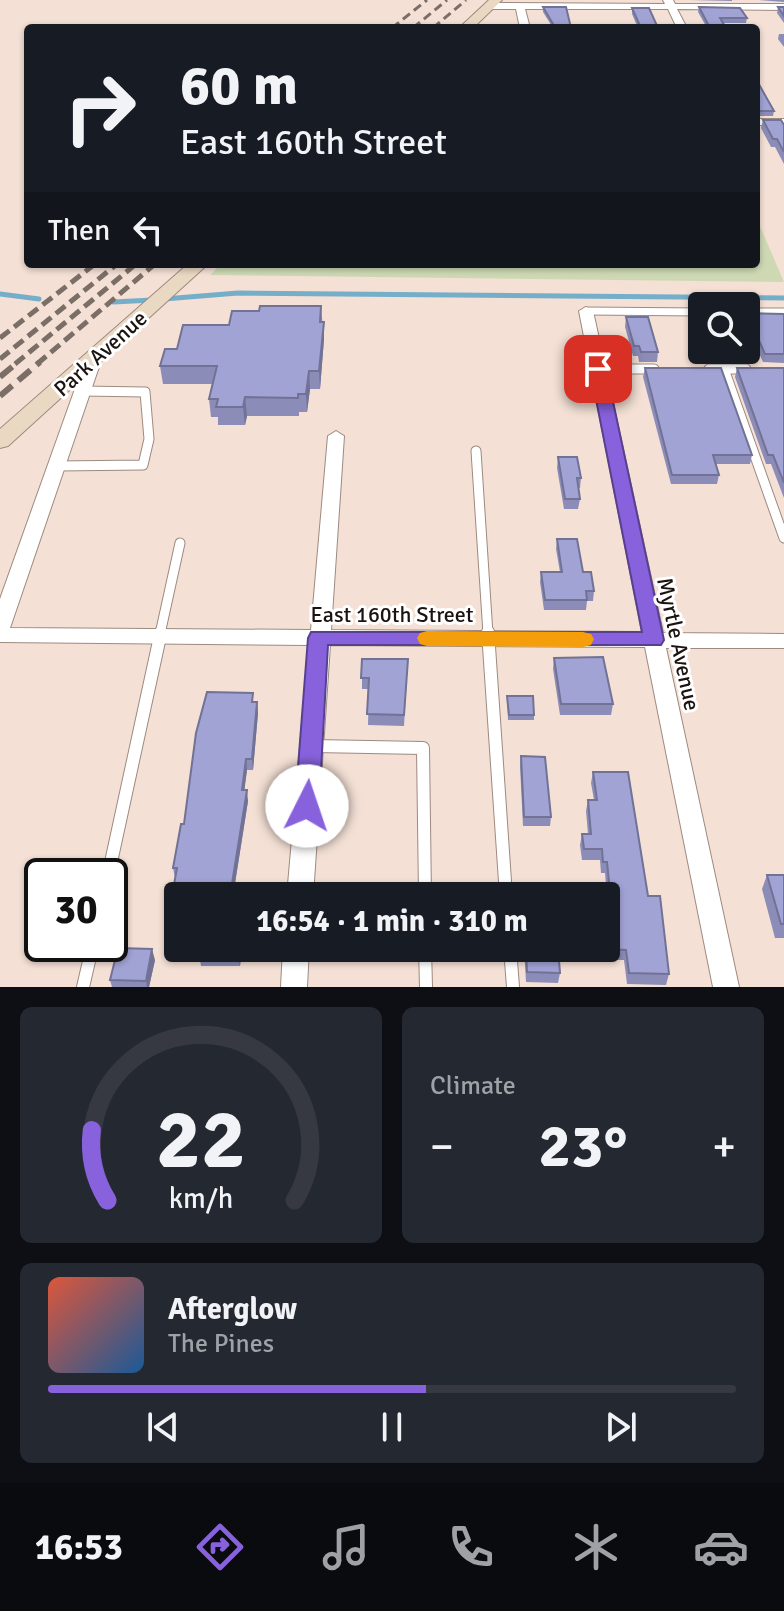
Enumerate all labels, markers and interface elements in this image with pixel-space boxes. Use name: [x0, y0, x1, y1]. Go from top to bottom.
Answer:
text: 60 m: [180, 51, 298, 120]
icon: right: [48, 56, 152, 160]
text: East 160th Street: [180, 120, 447, 165]
icon: left: [126, 208, 170, 252]
text: Then: [48, 212, 110, 249]
map controls: [688, 292, 760, 364]
button: search: [688, 292, 760, 364]
street label: Park Avenue: [48, 305, 152, 402]
pin: [564, 335, 632, 403]
icon: arrive: [576, 347, 620, 391]
street label: Myrtle Avenue: [651, 575, 706, 713]
street label: East 160th Street: [310, 601, 474, 628]
position arrow: [265, 764, 349, 848]
speed limit sign: 30: [24, 858, 128, 962]
text: 16:54 · 1 min · 310 m: [256, 903, 528, 940]
text: Climate: [430, 1070, 516, 1102]
text: 22: [156, 1089, 246, 1191]
text: 23°: [539, 1110, 627, 1184]
text: −: [430, 1120, 454, 1174]
text: +: [712, 1120, 736, 1174]
text: km/h: [169, 1181, 233, 1216]
text: Afterglow: [168, 1291, 297, 1328]
text: The Pines: [168, 1328, 274, 1360]
icon: previous: [141, 1405, 185, 1449]
icon: pause: [370, 1405, 414, 1449]
icon: next: [599, 1405, 643, 1449]
icon: directions: [192, 1519, 248, 1575]
icon: music: [318, 1519, 374, 1575]
icon: phone: [443, 1519, 499, 1575]
icon: climate: [568, 1519, 624, 1575]
icon: car: [693, 1519, 749, 1575]
text: 16:53: [35, 1525, 123, 1570]

